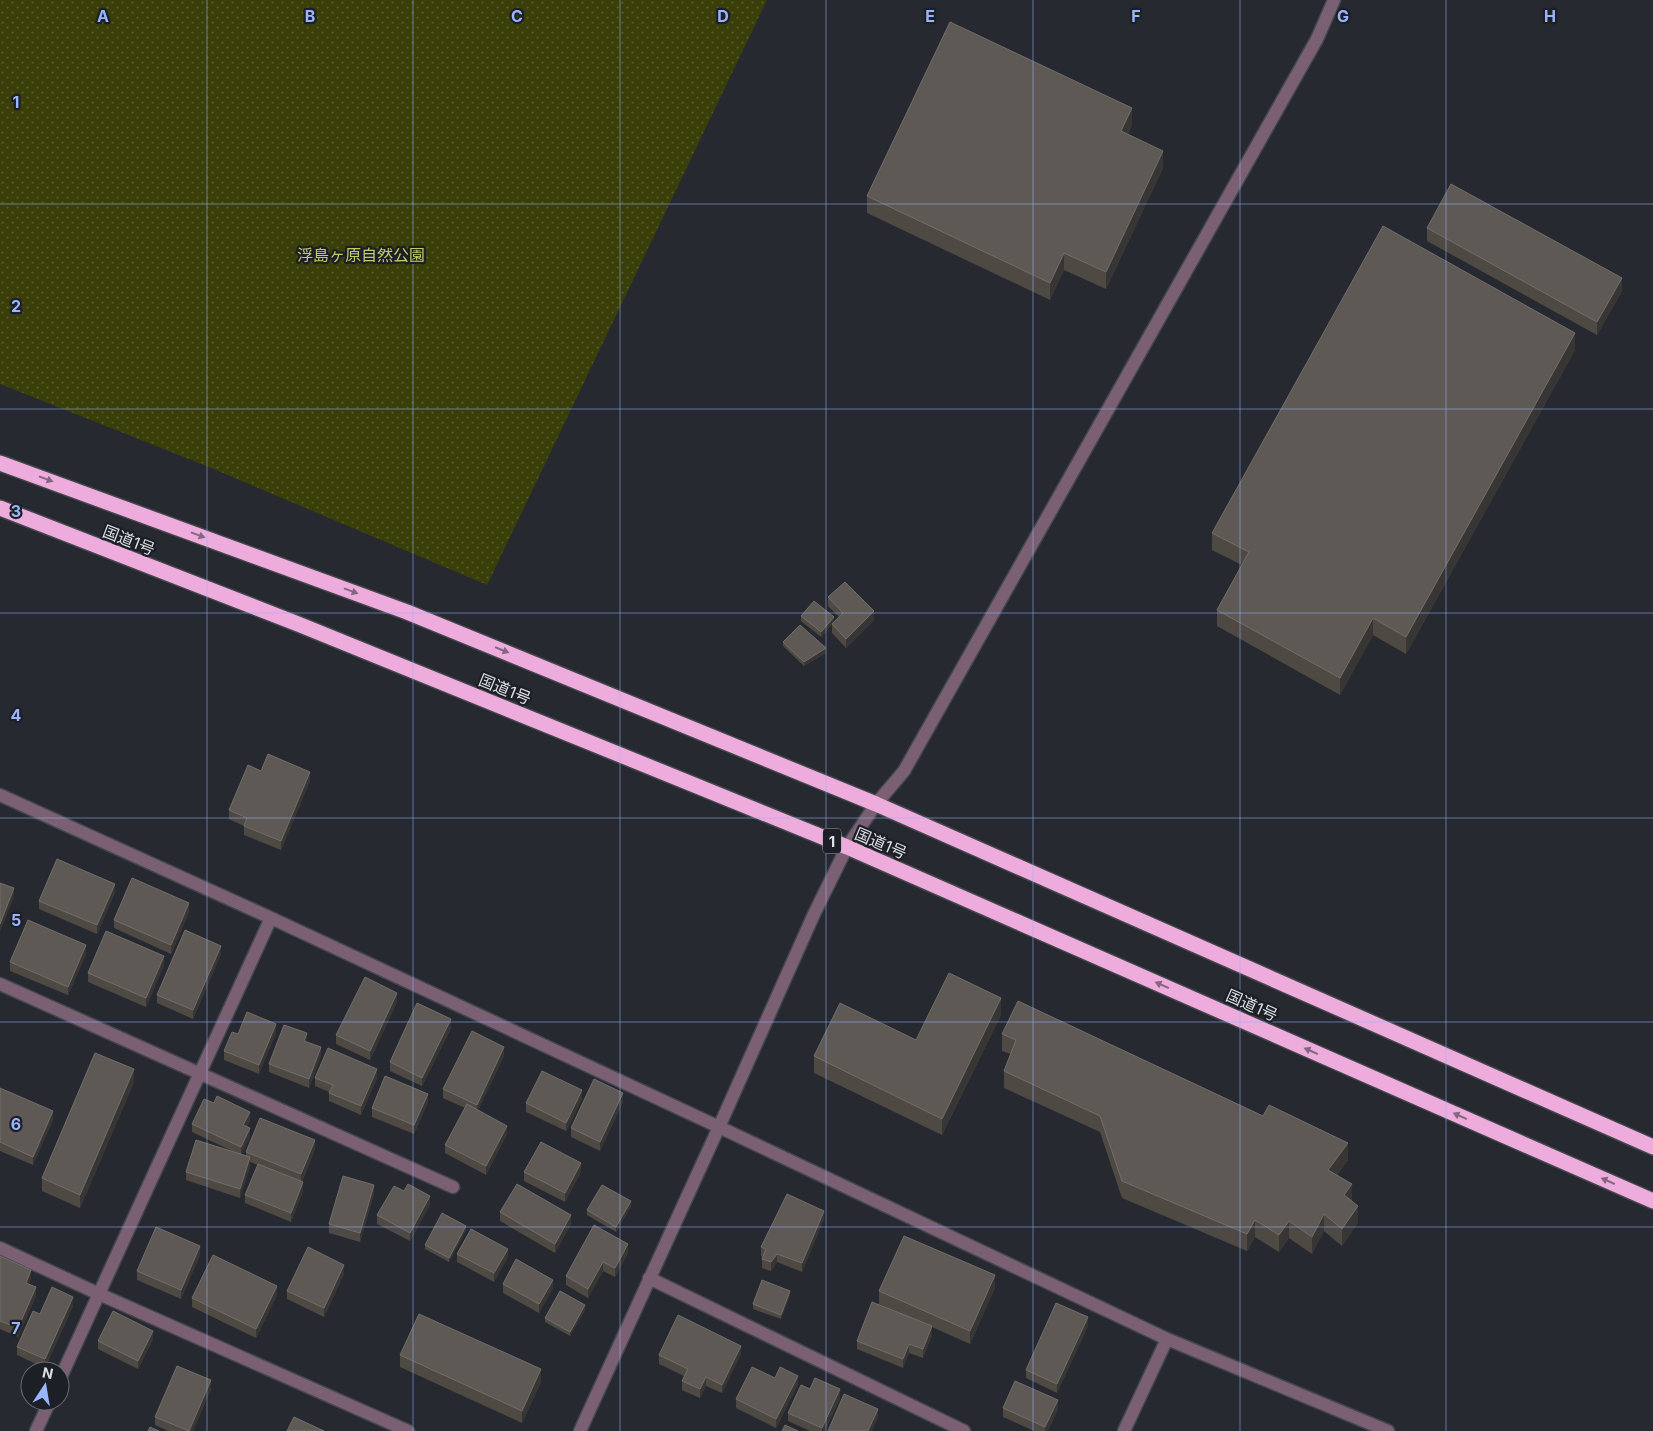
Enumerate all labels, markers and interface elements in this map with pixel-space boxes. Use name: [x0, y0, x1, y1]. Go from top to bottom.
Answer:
text: A: [97, 6, 109, 26]
text: B: [305, 6, 315, 26]
text: C: [511, 6, 523, 26]
text: D: [717, 6, 729, 26]
text: E: [925, 6, 935, 26]
text: F: [1131, 6, 1141, 26]
text: G: [1337, 6, 1349, 26]
text: H: [1544, 6, 1556, 26]
text: 1: [13, 92, 19, 112]
park label: 浮島ヶ原自然公園: [297, 245, 425, 265]
text: 2: [11, 296, 21, 316]
one-way arrow: [39, 475, 54, 483]
text: 3: [11, 501, 21, 521]
street label: 国道1号: [100, 521, 158, 559]
one-way arrow: [191, 532, 206, 539]
one-way arrow: [344, 587, 359, 595]
one-way arrow: [495, 647, 509, 655]
street label: 国道1号: [476, 670, 534, 708]
text: 4: [11, 705, 22, 725]
street label: 国道1号: [852, 823, 910, 863]
road number: 1: [823, 828, 841, 854]
text: 5: [11, 910, 21, 930]
one-way arrow: [1155, 981, 1169, 989]
street label: 国道1号: [1223, 985, 1281, 1025]
one-way arrow: [1304, 1046, 1318, 1054]
one-way arrow: [1453, 1112, 1467, 1120]
text: 6: [11, 1114, 21, 1134]
one-way arrow: [1601, 1177, 1615, 1185]
text: 7: [11, 1318, 21, 1338]
north arrow: [20, 1361, 70, 1411]
text: N: [41, 1363, 55, 1382]

